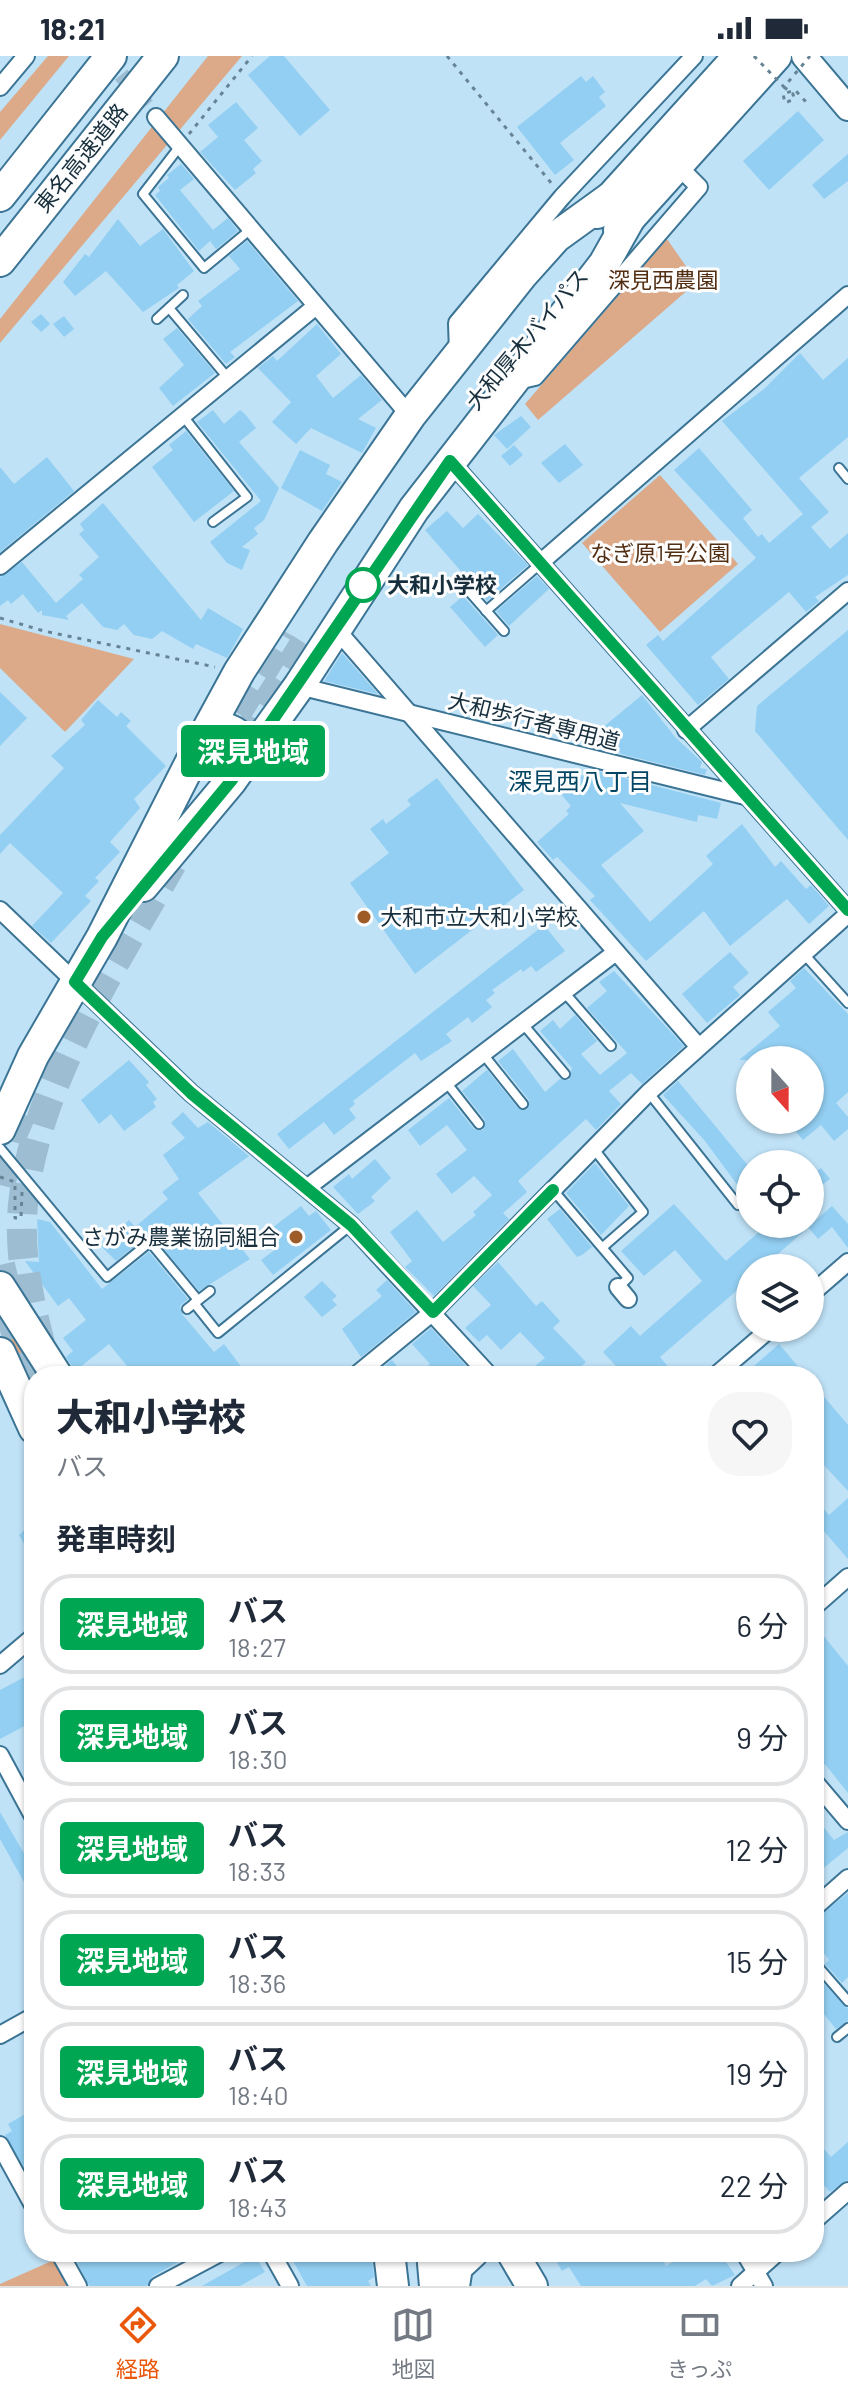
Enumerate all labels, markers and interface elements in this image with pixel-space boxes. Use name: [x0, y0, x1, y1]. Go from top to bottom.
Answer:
text: 18:21: [40, 10, 105, 46]
street label: 東名高速道路: [29, 98, 132, 217]
street label: 大和厚木バイパス: [460, 263, 593, 414]
park label: 深見西農園: [608, 266, 718, 292]
park label: なぎ原1号公園: [590, 539, 730, 565]
marker: 大和小学校: [346, 568, 380, 602]
place label: 大和小学校: [387, 571, 497, 597]
street label: 大和歩行者専用道: [446, 686, 623, 754]
line badge: 深見地域: [197, 725, 309, 777]
text: 深見地域: [197, 734, 309, 768]
district label: 深見西八丁目: [508, 766, 652, 795]
place label: 大和市立大和小学校: [380, 903, 578, 929]
marker: 大和市立大和小学校: [355, 908, 373, 926]
north arrow: [736, 1046, 824, 1134]
map controls: [736, 1046, 824, 1342]
button: locate: [736, 1150, 824, 1238]
place label: さがみ農業協同組合: [82, 1223, 280, 1249]
marker: さがみ農業協同組合: [287, 1228, 305, 1246]
button: layers: [736, 1254, 824, 1342]
button: heart: [708, 1392, 792, 1476]
text: 大和小学校: [56, 1393, 246, 1439]
text: バス: [56, 1450, 108, 1481]
text: 発車時刻: [56, 1520, 176, 1556]
text: バス: [228, 1592, 288, 1628]
text: 深見地域: [76, 1607, 188, 1641]
text: 6 分: [737, 1607, 788, 1643]
text: 18:27: [228, 1631, 286, 1662]
text: バス: [228, 1704, 288, 1740]
text: 深見地域: [76, 1719, 188, 1753]
text: 9 分: [736, 1719, 788, 1755]
text: 18:30: [228, 1743, 288, 1774]
text: バス: [228, 1816, 288, 1852]
text: 深見地域: [76, 1831, 188, 1865]
text: 12 分: [725, 1831, 788, 1867]
text: 18:33: [228, 1855, 286, 1886]
text: バス: [228, 1928, 288, 1964]
text: 深見地域: [76, 1943, 188, 1977]
text: 15 分: [726, 1943, 788, 1979]
text: 18:36: [228, 1967, 286, 1998]
text: バス: [228, 2040, 288, 2076]
text: 深見地域: [76, 2055, 188, 2089]
text: 19 分: [726, 2055, 788, 2091]
text: 18:40: [228, 2079, 289, 2110]
text: バス: [228, 2152, 288, 2188]
text: 深見地域: [76, 2167, 188, 2201]
text: 22 分: [720, 2167, 788, 2203]
text: 18:43: [228, 2191, 287, 2222]
tab: 経路: [116, 2303, 160, 2383]
tab: 地図: [391, 2303, 435, 2383]
tab: きっぷ: [667, 2303, 732, 2383]

